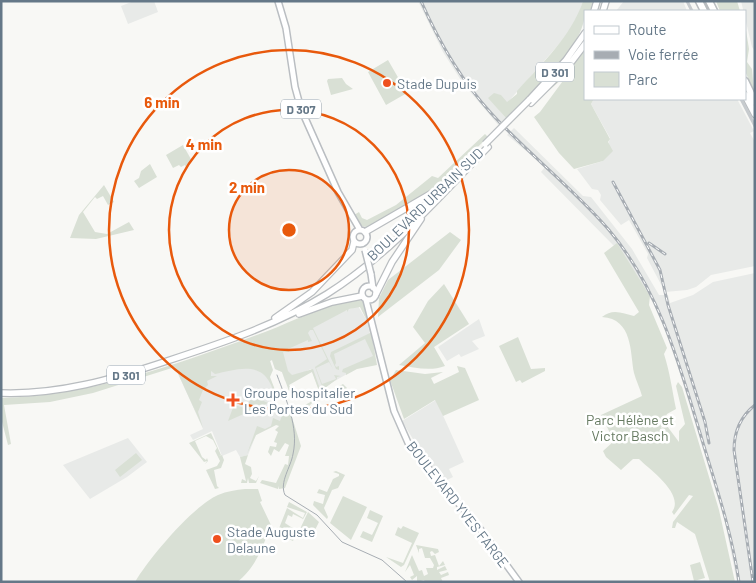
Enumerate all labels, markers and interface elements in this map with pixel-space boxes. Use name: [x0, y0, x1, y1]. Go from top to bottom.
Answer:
legend: [584, 10, 746, 100]
text: Route: [628, 20, 667, 38]
text: Voie ferrée: [628, 45, 699, 63]
road number: D 301: [536, 62, 574, 82]
text: Parc: [628, 70, 658, 88]
place label: Stade Dupuis: [397, 75, 477, 92]
marker: Stade Dupuis: [381, 77, 393, 89]
text: 6 min: [144, 93, 180, 111]
road number: D 307: [281, 100, 321, 118]
text: 4 min: [186, 135, 222, 153]
street label: BOULEVARD URBAIN SUD: [363, 144, 487, 264]
text: 2 min: [229, 178, 265, 196]
centre of rings: [280, 221, 298, 239]
road number: D 301: [107, 366, 145, 384]
place label: Groupe hospitalier Les Portes du Sud: [244, 384, 355, 417]
marker: Groupe hospitalier Les Portes du Sud: [226, 393, 240, 407]
park label: Parc Hélène et Victor Basch: [586, 411, 674, 444]
street label: BOULEVARD YVES FARGE: [403, 438, 513, 570]
place label: Stade Auguste Delaune: [227, 523, 315, 556]
marker: Stade Auguste Delaune: [211, 533, 223, 545]

